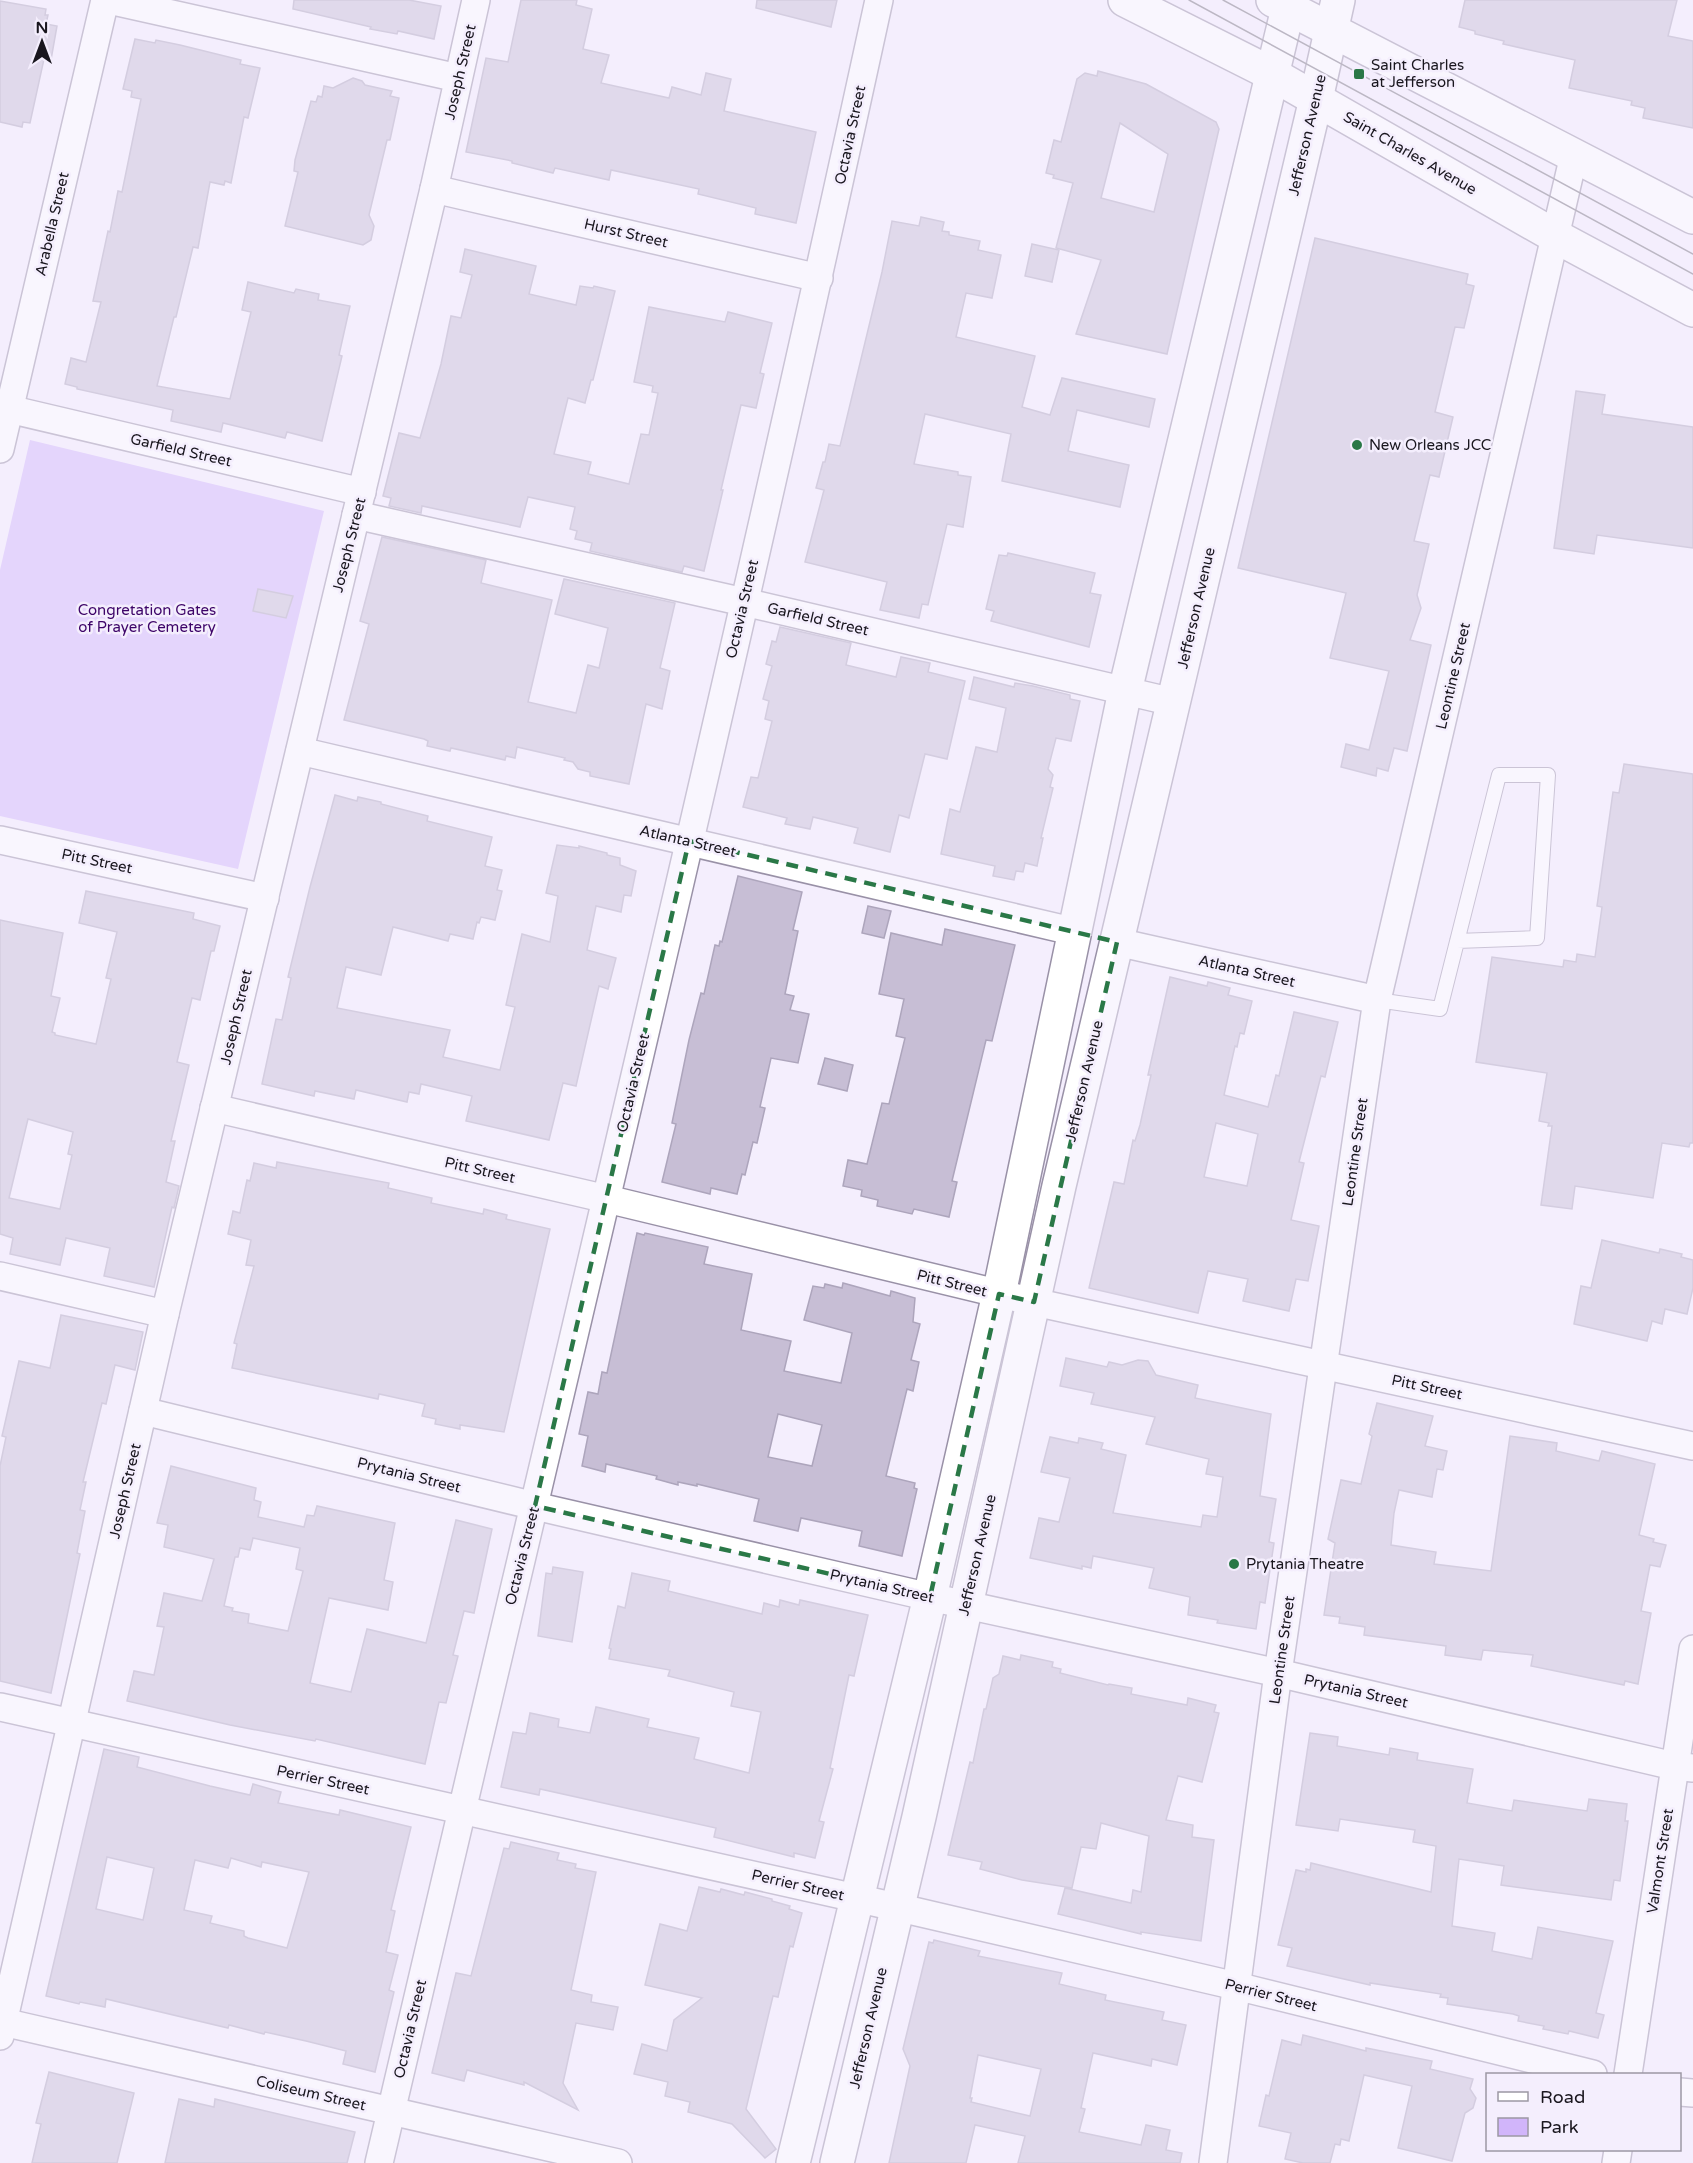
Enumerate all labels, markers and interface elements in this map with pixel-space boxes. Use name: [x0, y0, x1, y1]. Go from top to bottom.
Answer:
north arrow: [12, 12, 72, 72]
text: N: [36, 18, 48, 38]
street label: Joseph Street: [440, 22, 480, 121]
place label: Saint Charles at Jefferson: [1371, 56, 1464, 91]
marker: Saint Charles at Jefferson: [1352, 67, 1366, 81]
street label: Jefferson Avenue: [1284, 73, 1330, 197]
street label: Octavia Street: [831, 84, 869, 186]
street label: Saint Charles Avenue: [1340, 108, 1480, 198]
street label: Arabella Street: [31, 170, 73, 278]
street label: Hurst Street: [582, 215, 670, 251]
street label: Garfield Street: [129, 430, 234, 470]
place label: New Orleans JCC: [1369, 436, 1491, 454]
marker: New Orleans JCC: [1350, 438, 1364, 452]
street label: Joseph Street: [329, 495, 370, 594]
street label: Jefferson Avenue: [1173, 546, 1219, 670]
street label: Octavia Street: [722, 558, 762, 660]
street label: Garfield Street: [766, 599, 871, 639]
park label: Congretation Gates of Prayer Cemetery: [78, 601, 216, 636]
street label: Leontine Street: [1432, 621, 1474, 731]
street label: Atlanta Street: [638, 821, 738, 861]
street label: Pitt Street: [60, 845, 134, 877]
street label: Atlanta Street: [1197, 951, 1297, 991]
street label: Joseph Street: [216, 967, 256, 1066]
street label: Jefferson Avenue: [1061, 1019, 1107, 1143]
street label: Octavia Street: [613, 1032, 653, 1134]
street label: Leontine Street: [1338, 1096, 1372, 1207]
street label: Pitt Street: [443, 1153, 517, 1187]
street label: Pitt Street: [915, 1266, 989, 1300]
street label: Pitt Street: [1390, 1371, 1464, 1403]
street label: Joseph Street: [105, 1441, 145, 1540]
street label: Prytania Street: [355, 1453, 463, 1497]
street label: Jefferson Avenue: [954, 1493, 1000, 1617]
street label: Octavia Street: [501, 1505, 543, 1607]
place label: Prytania Theatre: [1246, 1555, 1364, 1573]
marker: Prytania Theatre: [1227, 1557, 1241, 1571]
street label: Prytania Street: [828, 1565, 936, 1607]
street label: Leontine Street: [1265, 1594, 1299, 1705]
street label: Prytania Street: [1302, 1670, 1410, 1712]
street label: Perrier Street: [275, 1761, 371, 1799]
street label: Valmont Street: [1643, 1807, 1677, 1915]
street label: Perrier Street: [750, 1866, 846, 1904]
street label: Jefferson Avenue: [845, 1966, 891, 2090]
street label: Perrier Street: [1223, 1975, 1319, 2015]
street label: Octavia Street: [390, 1978, 430, 2080]
street label: Coliseum Street: [254, 2072, 368, 2114]
legend: [1486, 2073, 1681, 2151]
text: Road: [1540, 2086, 1585, 2108]
text: Park: [1540, 2116, 1579, 2138]

